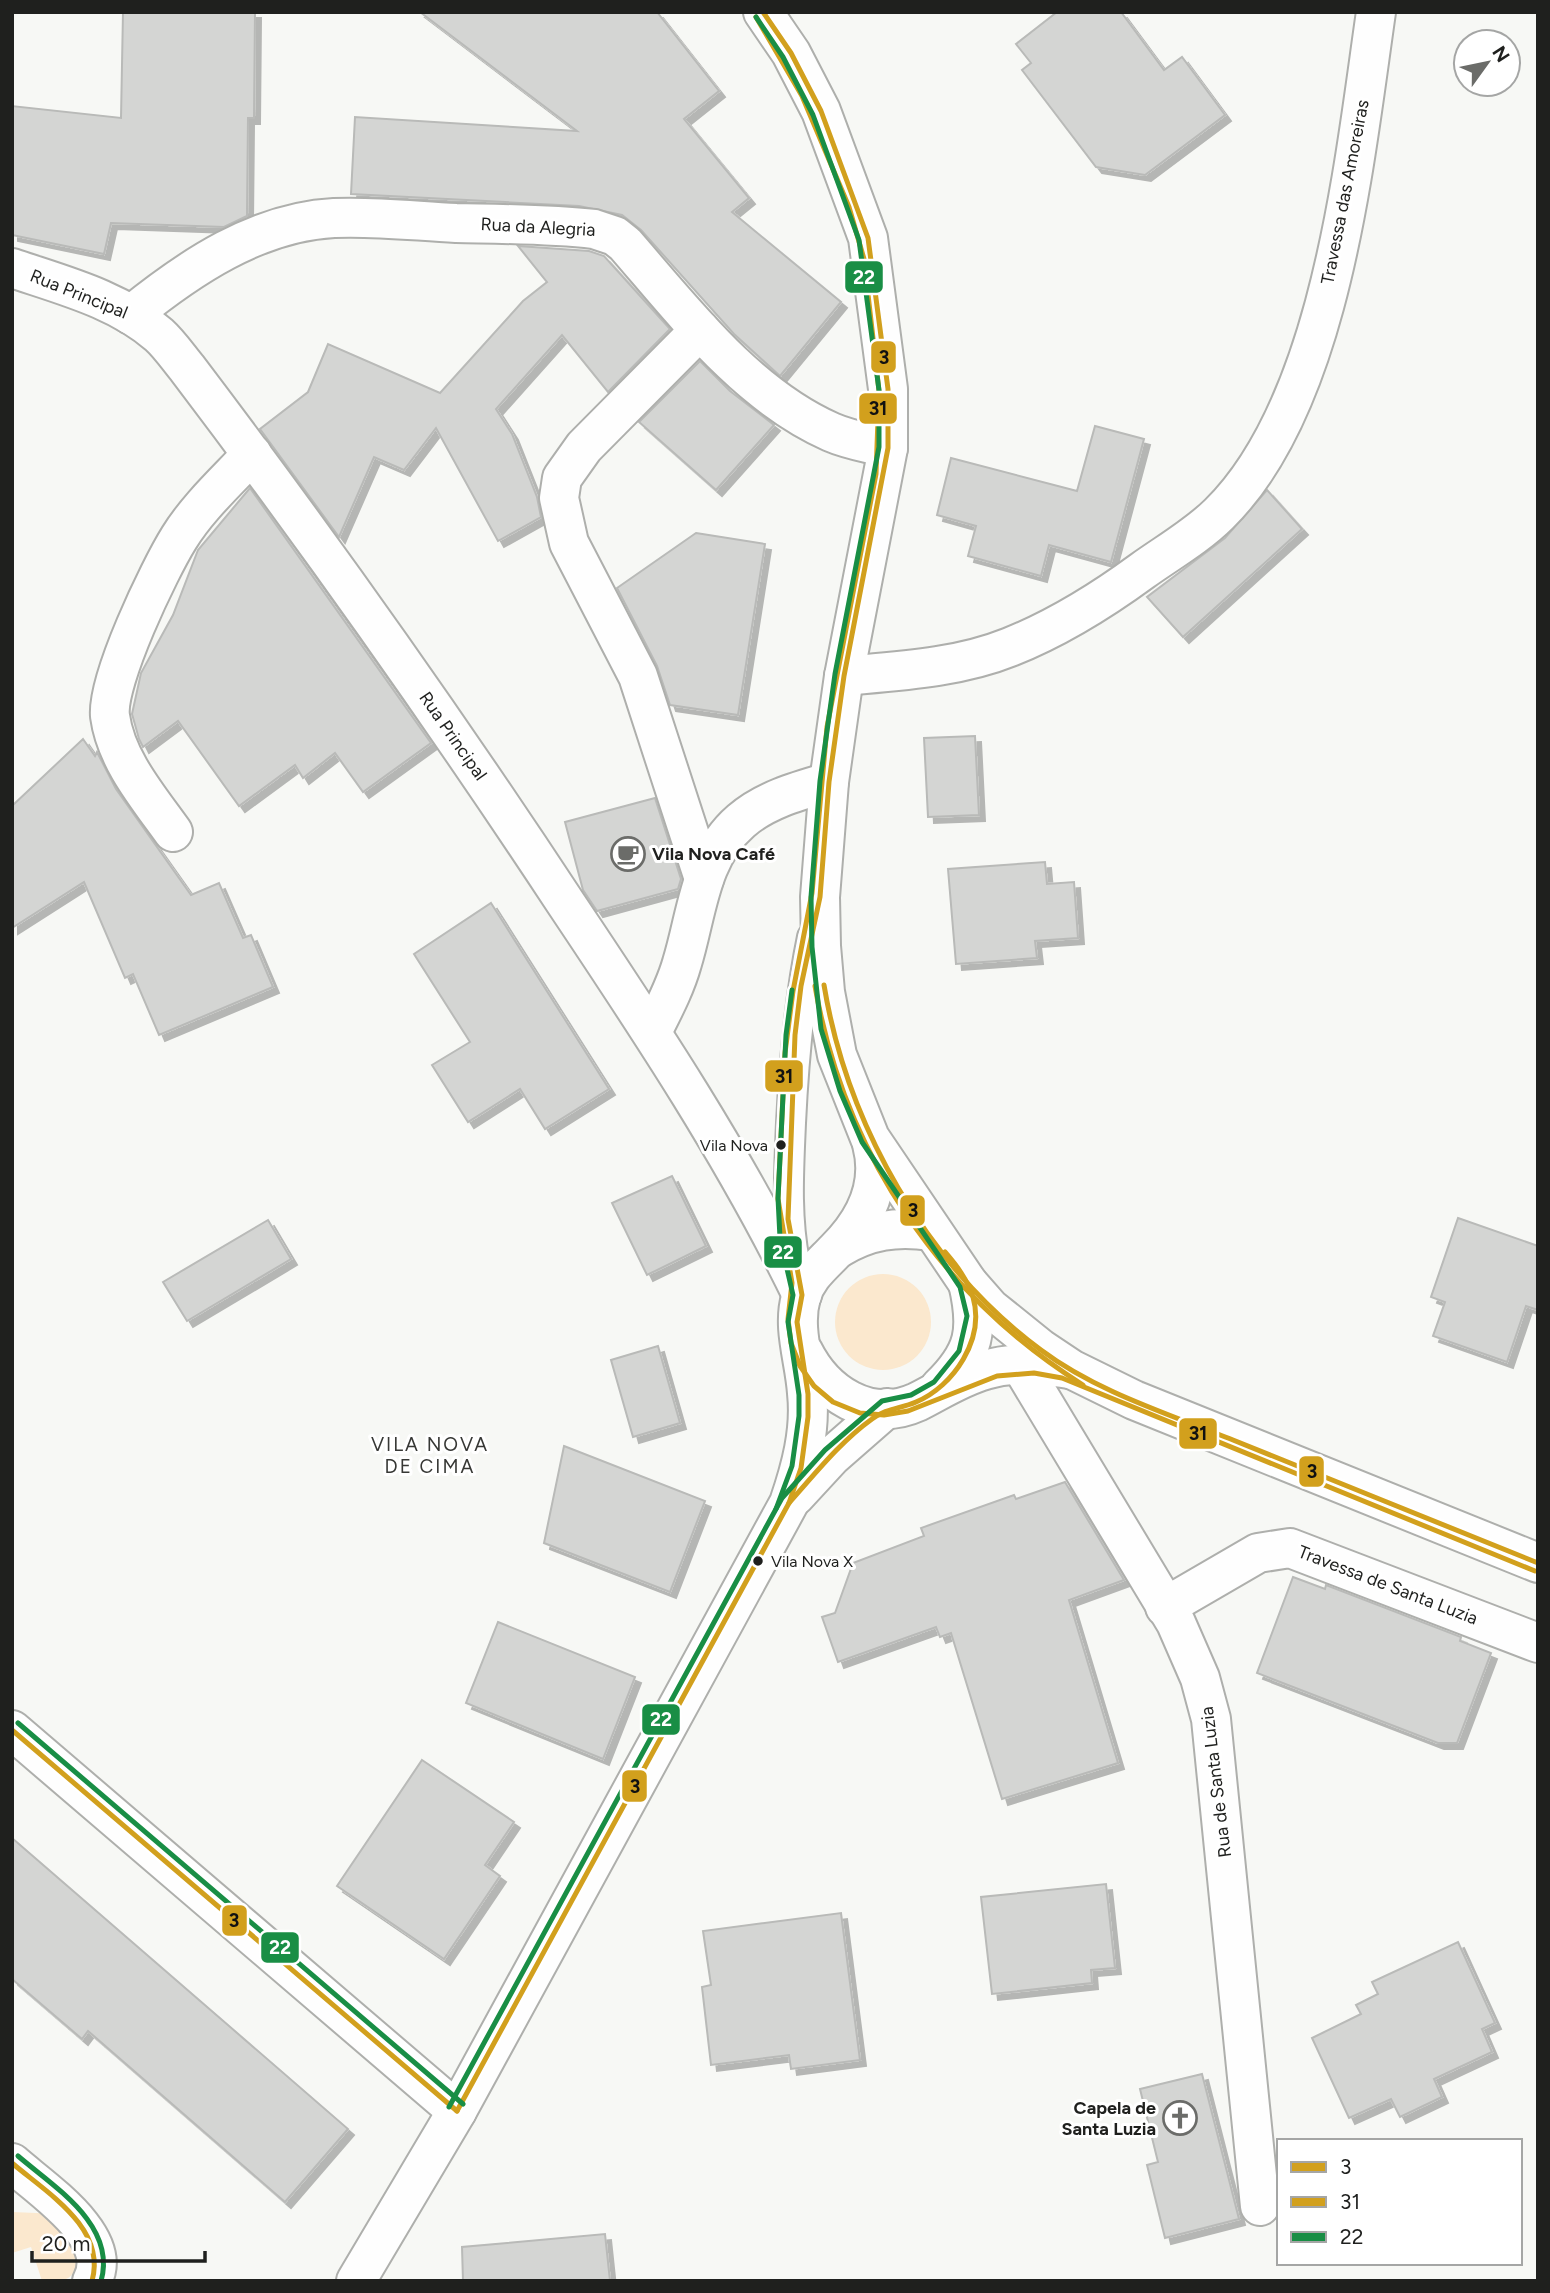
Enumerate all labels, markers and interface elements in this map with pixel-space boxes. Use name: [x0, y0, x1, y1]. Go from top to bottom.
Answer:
north arrow: [1452, 28, 1522, 98]
text: N: [1487, 42, 1514, 66]
street label: Travessa das Amoreiras: [1316, 98, 1374, 286]
street label: Rua da Alegria: [480, 213, 596, 241]
line badge: 22: [844, 260, 884, 294]
street label: Rua Principal: [27, 264, 131, 324]
text: 22: [853, 266, 875, 289]
line badge: 3: [870, 340, 897, 374]
text: 3: [879, 346, 889, 369]
line badge: 31: [858, 392, 898, 425]
text: 31: [869, 397, 887, 420]
street label: Rua Principal: [414, 687, 492, 785]
cafe icon: Vila Nova Café: [609, 835, 647, 873]
place label: Vila Nova Café: [652, 843, 775, 865]
line badge: 31: [764, 1059, 804, 1093]
text: 31: [775, 1065, 793, 1088]
place label: Vila Nova: [700, 1136, 768, 1155]
marker: Vila Nova: [774, 1138, 788, 1152]
line badge: 3: [899, 1194, 926, 1227]
text: 3: [908, 1199, 918, 1222]
line badge: 22: [763, 1235, 803, 1269]
text: 22: [772, 1241, 794, 1264]
line badge: 31: [1178, 1417, 1218, 1450]
text: 31: [1189, 1422, 1207, 1445]
district label: VILA NOVA DE CIMA: [371, 1433, 489, 1478]
line badge: 3: [1298, 1455, 1325, 1488]
text: 3: [1307, 1460, 1317, 1483]
street label: Travessa de Santa Luzia: [1295, 1541, 1481, 1629]
place label: Vila Nova X: [771, 1552, 853, 1571]
marker: Vila Nova X: [751, 1554, 765, 1568]
line badge: 22: [641, 1703, 681, 1736]
street label: Rua de Santa Luzia: [1196, 1705, 1236, 1859]
text: 22: [650, 1708, 672, 1731]
line badge: 3: [621, 1769, 648, 1803]
text: 3: [630, 1775, 640, 1798]
line badge: 3: [221, 1904, 248, 1937]
text: 3: [229, 1909, 239, 1932]
line badge: 22: [260, 1931, 300, 1964]
text: 22: [269, 1936, 291, 1959]
place label: Capela de Santa Luzia: [1062, 2097, 1156, 2140]
church icon: Capela de Santa Luzia: [1161, 2099, 1199, 2137]
legend: [1277, 2139, 1522, 2265]
text: 3: [1340, 2154, 1351, 2179]
text: 31: [1340, 2189, 1360, 2214]
scale bar: [32, 2220, 205, 2264]
text: 22: [1340, 2224, 1363, 2249]
text: 20 m: [42, 2231, 90, 2256]

